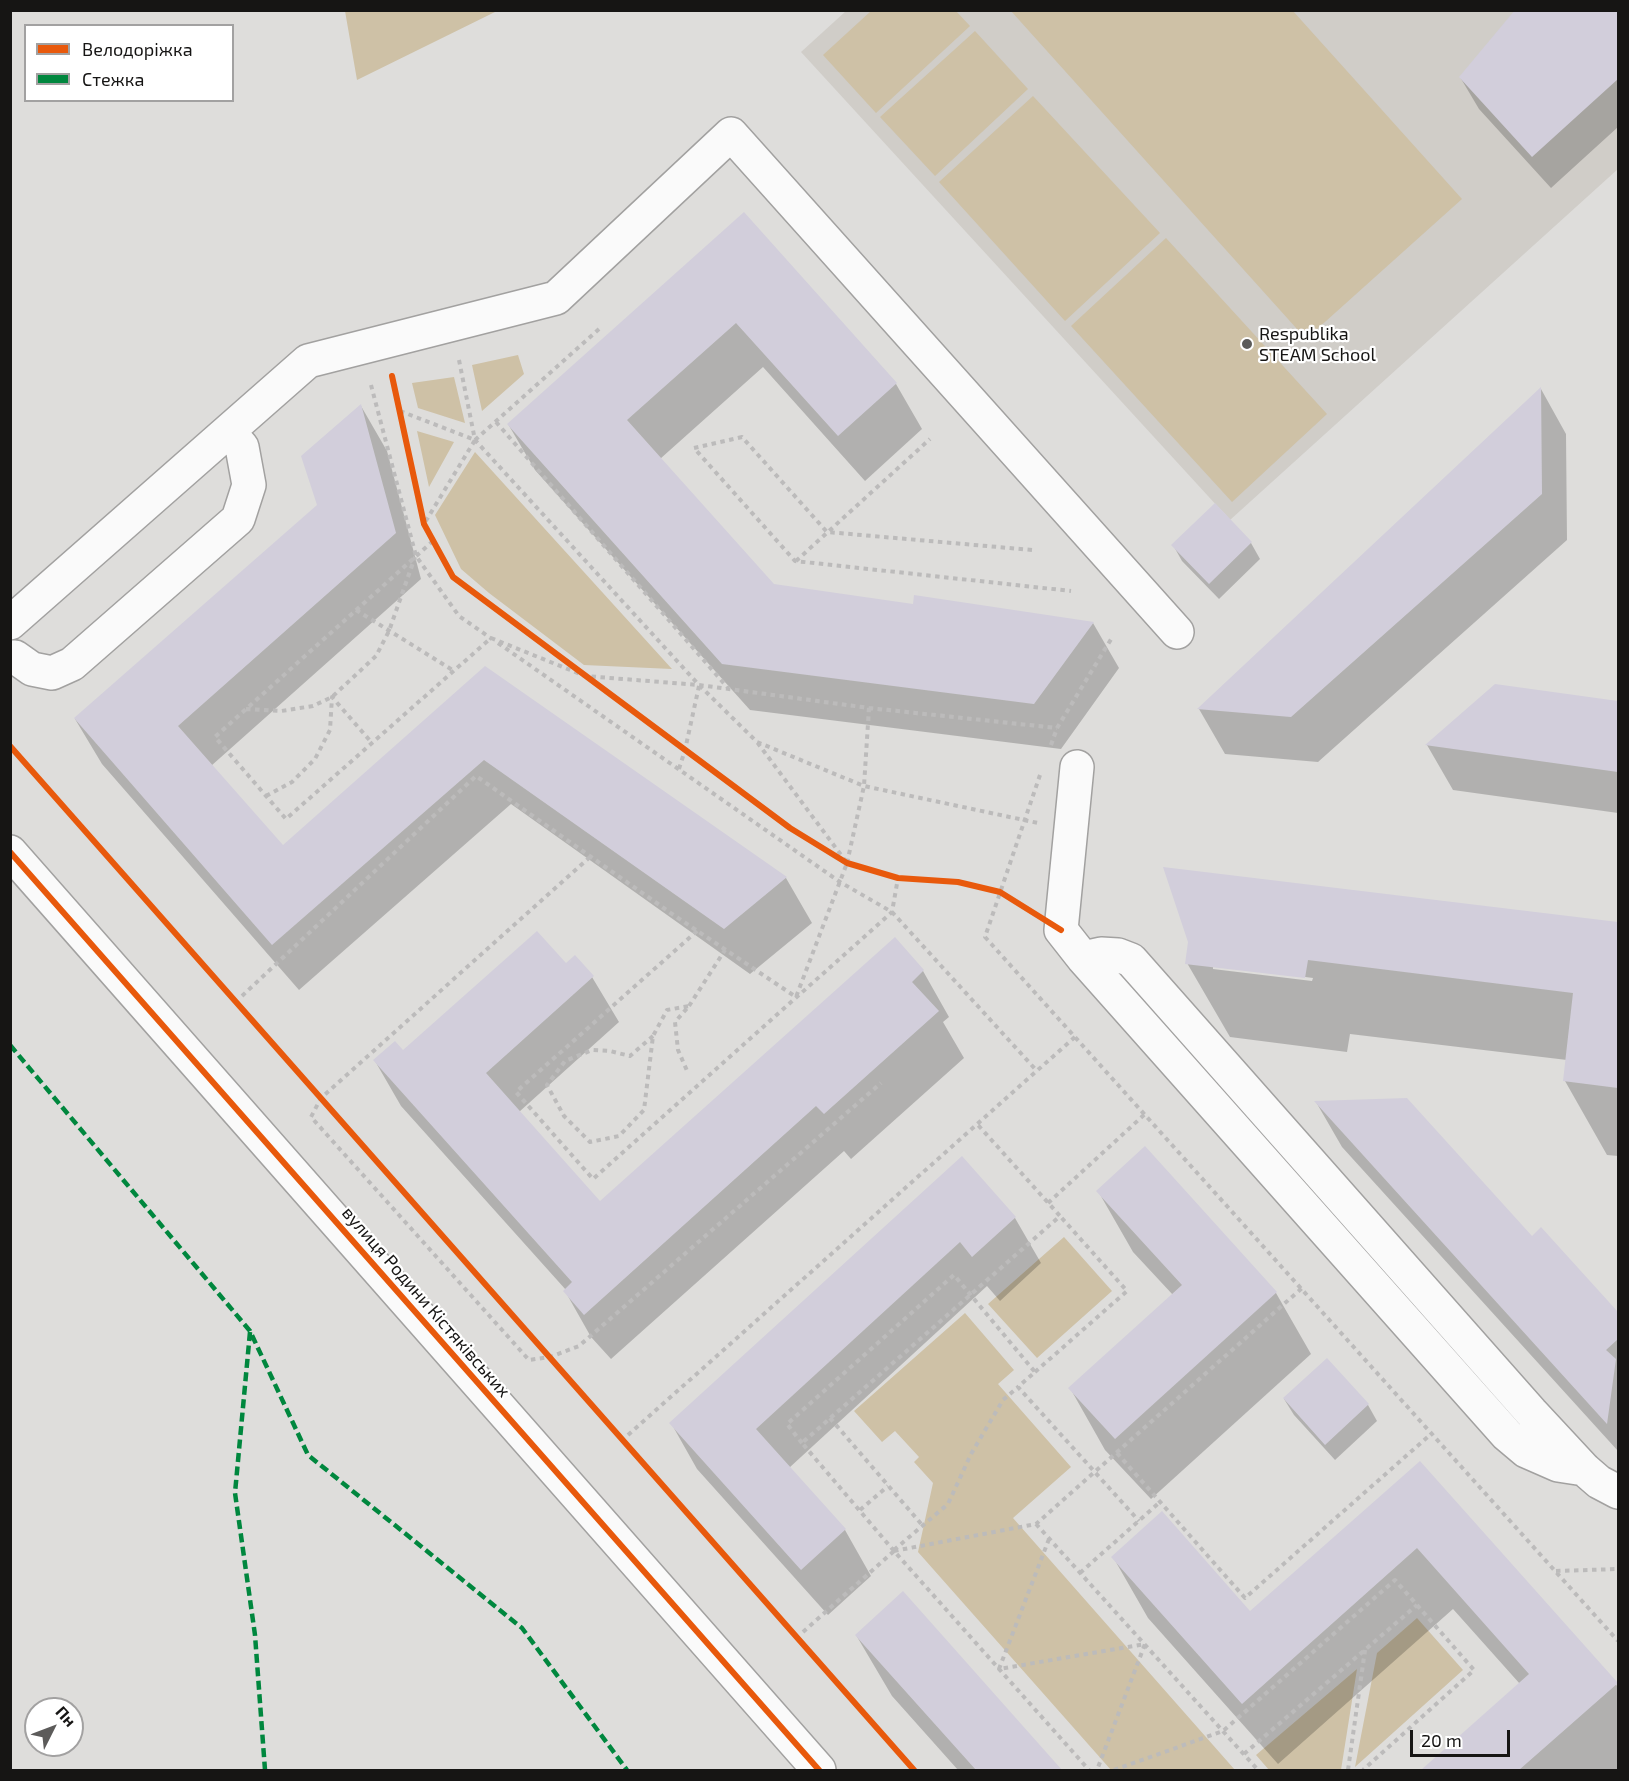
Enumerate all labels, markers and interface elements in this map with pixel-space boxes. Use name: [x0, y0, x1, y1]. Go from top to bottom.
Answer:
legend: [24, 24, 234, 102]
text: Велодоріжка: [82, 38, 193, 60]
text: Стежка: [82, 68, 144, 90]
place label: Respublika STEAM School: [1259, 323, 1376, 366]
marker: Respublika STEAM School: [1240, 337, 1254, 351]
street label: вулиця Родини Кістяківських: [337, 1202, 515, 1402]
north arrow: [24, 1697, 84, 1757]
text: Пн: [52, 1702, 80, 1730]
scale bar: [1413, 1718, 1514, 1756]
text: 20 m: [1421, 1729, 1462, 1751]

